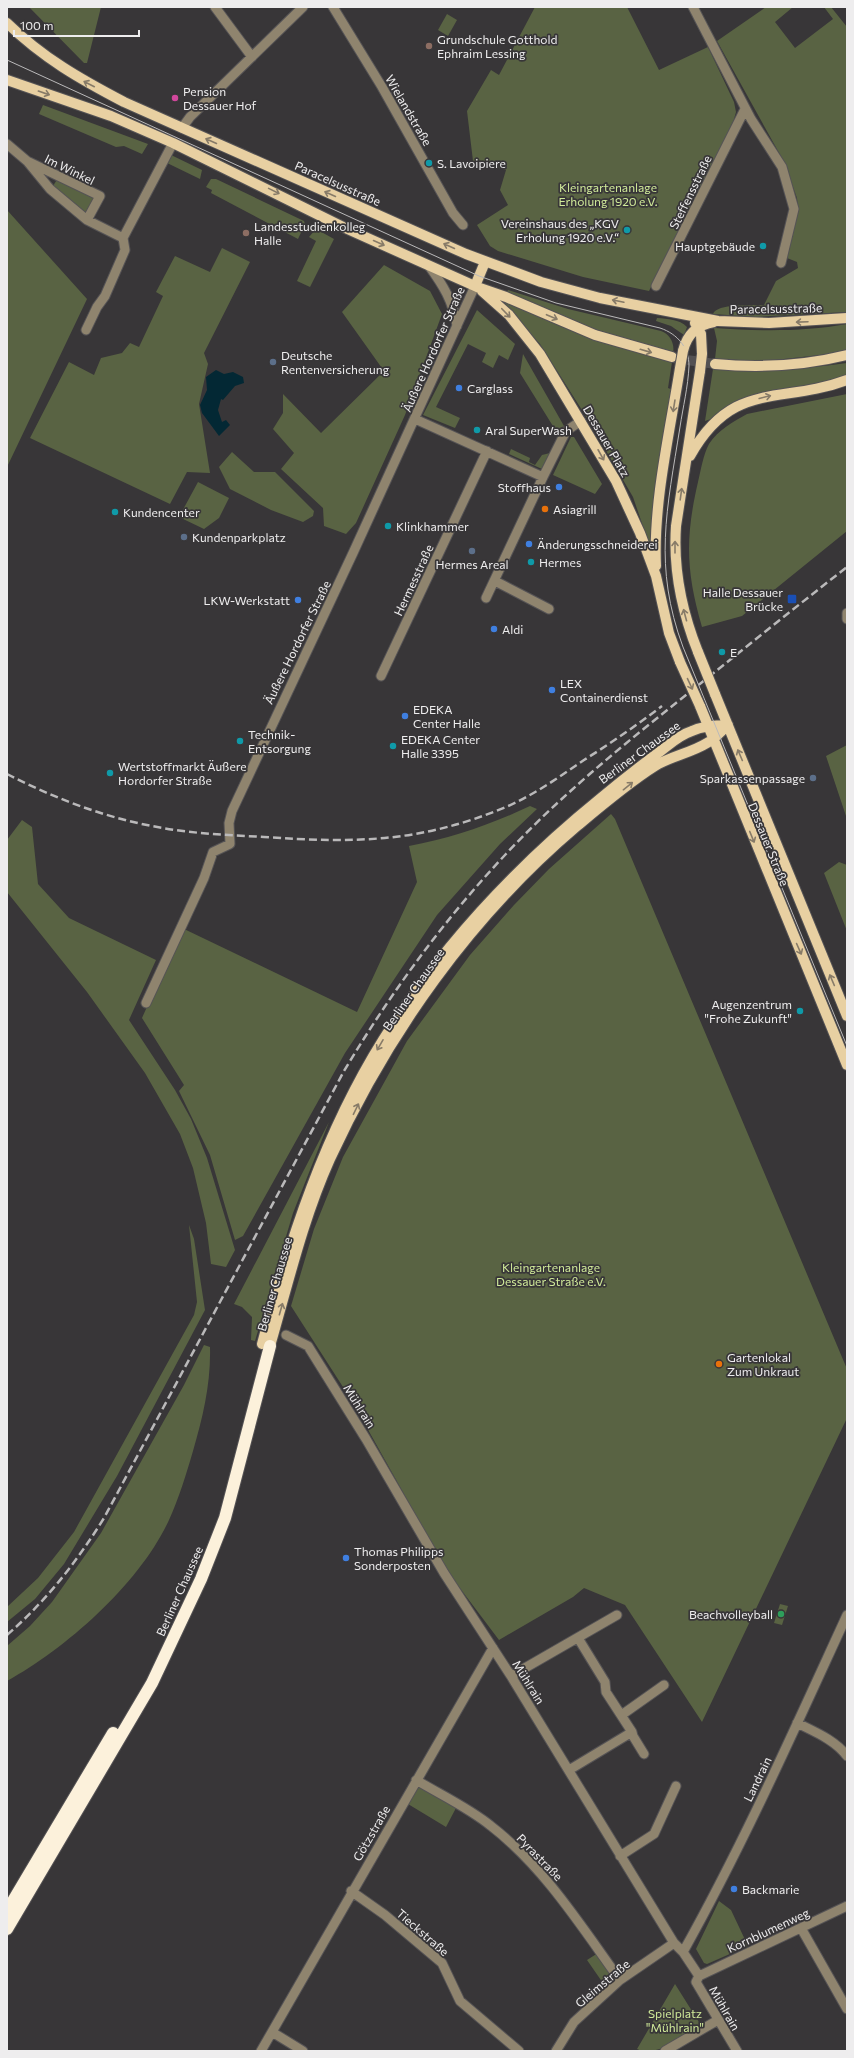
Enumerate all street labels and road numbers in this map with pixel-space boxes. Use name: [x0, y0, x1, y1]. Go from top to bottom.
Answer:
street label: Wielandstraße: [383, 72, 435, 148]
street label: Im Winkel: [43, 151, 97, 187]
street label: Steffensstraße: [666, 153, 714, 231]
street label: Paracelsusstraße: [293, 158, 383, 208]
street label: Äußere Hordorfer Straße: [399, 284, 467, 414]
street label: Paracelsusstraße: [730, 300, 822, 316]
street label: Dessauer Platz: [581, 403, 633, 479]
street label: Hermesstraße: [390, 542, 436, 618]
street label: Äußere Hordorfer Straße: [261, 578, 333, 706]
street label: Berliner Chaussee: [596, 718, 682, 786]
street label: Dessauer Straße: [746, 800, 792, 888]
street label: Berliner Chaussee: [379, 945, 447, 1033]
street label: Berliner Chaussee: [254, 1235, 294, 1333]
street label: Mühlrain: [341, 1382, 379, 1430]
street label: Berliner Chaussee: [153, 1544, 205, 1638]
street label: Mühlrain: [510, 1658, 548, 1706]
street label: Landrain: [740, 1754, 774, 1804]
street label: Götzstraße: [350, 1803, 392, 1863]
street label: Pyrastraße: [514, 1831, 566, 1883]
street label: Kornblumenweg: [725, 1905, 812, 1955]
street label: Tieckstraße: [394, 1906, 452, 1958]
street label: Gleimstraße: [572, 1956, 632, 2010]
street label: Mühlrain: [707, 1983, 743, 2033]

